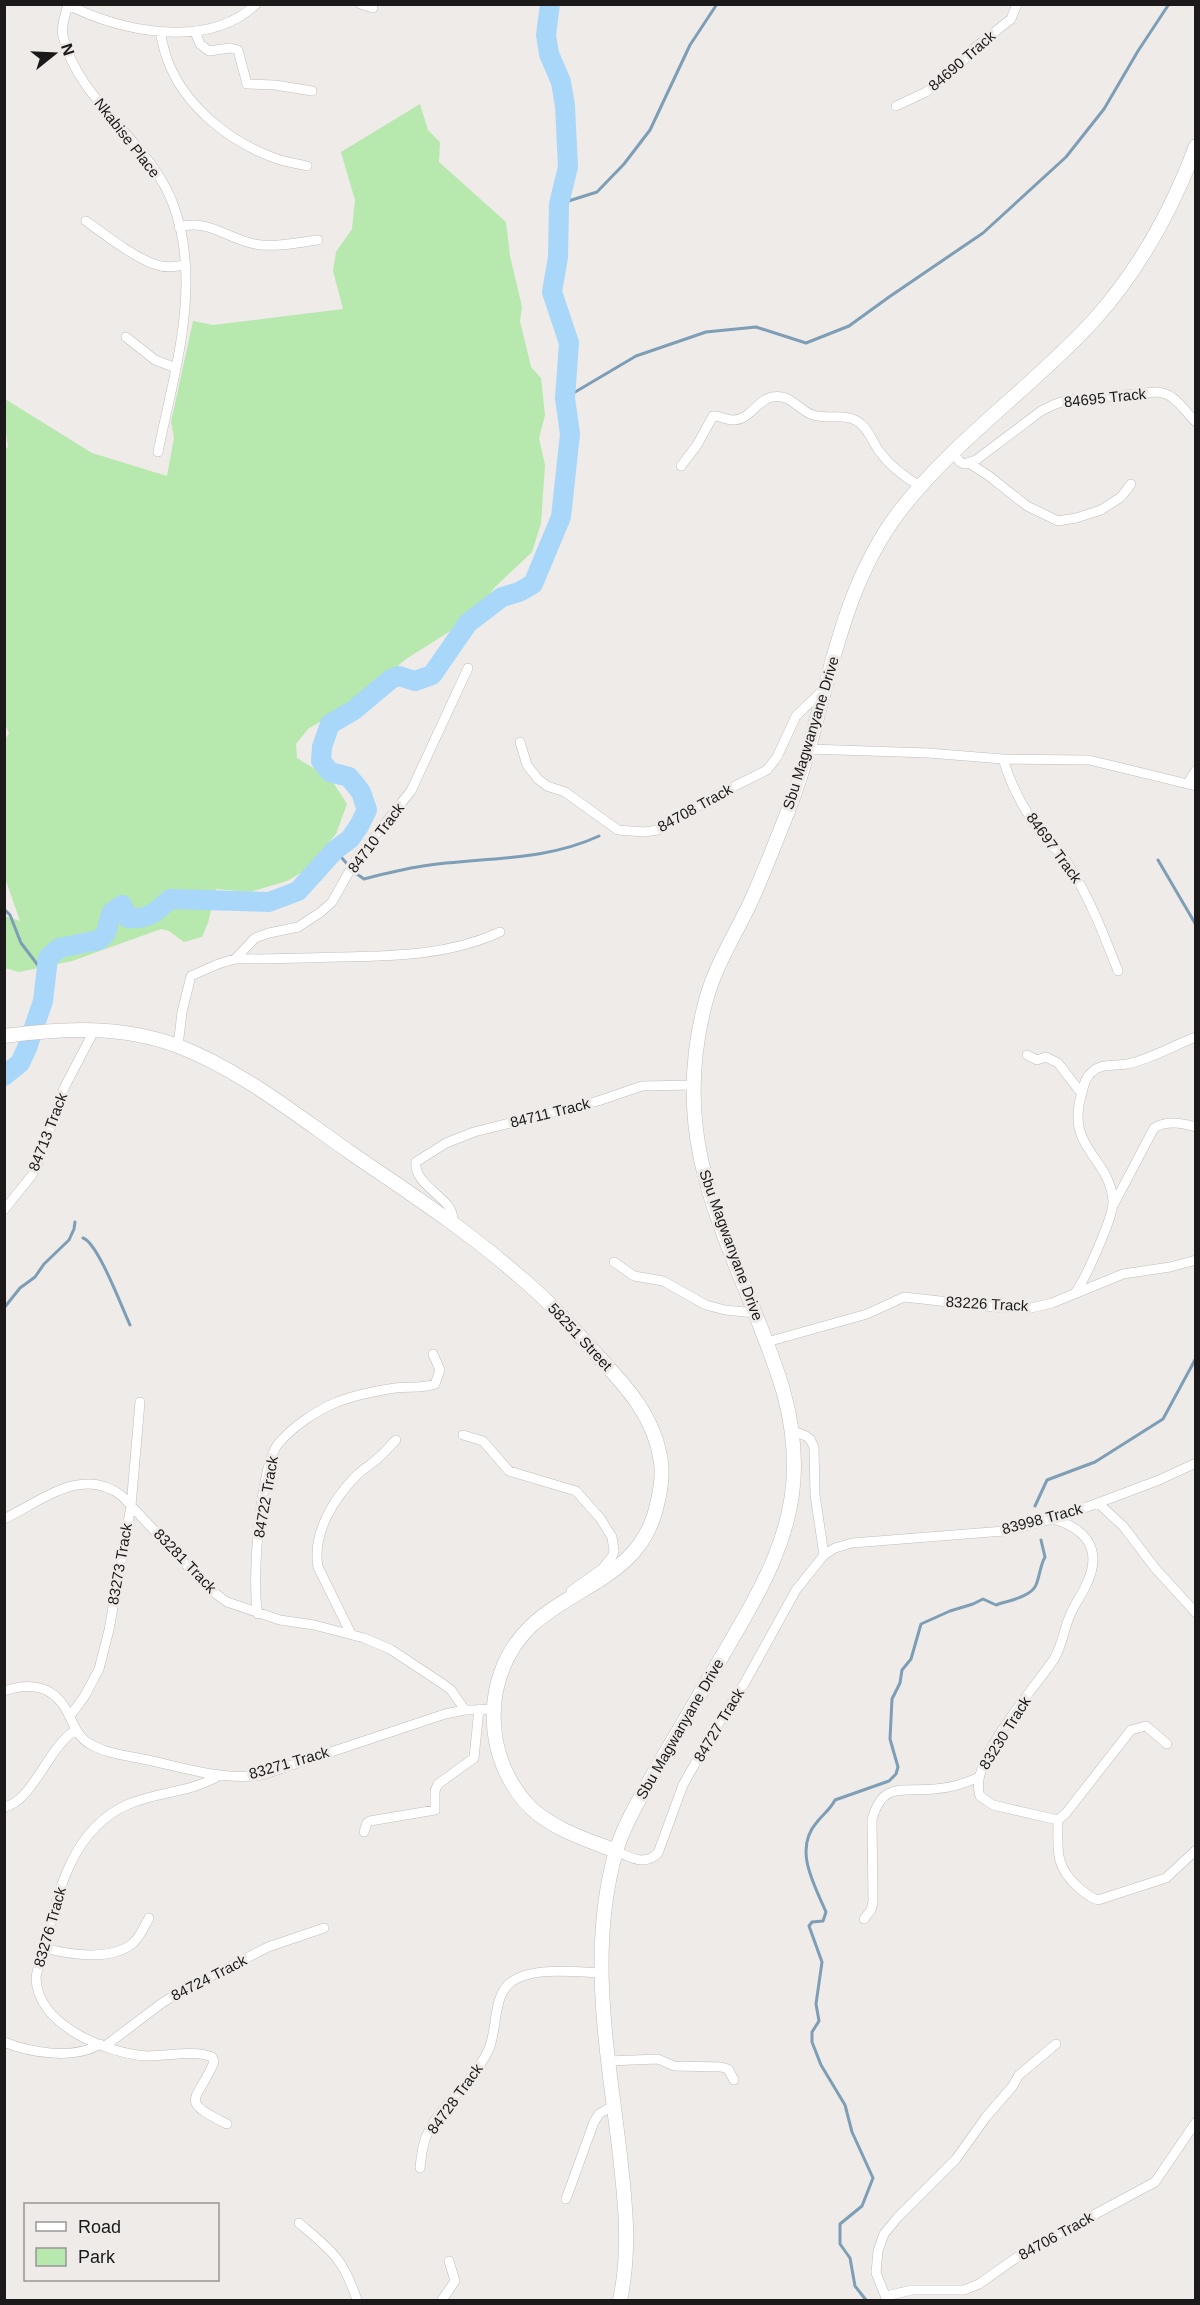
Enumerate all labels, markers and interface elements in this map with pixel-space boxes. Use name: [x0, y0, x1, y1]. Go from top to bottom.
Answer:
north arrow: [24, 24, 84, 84]
street label: 84690 Track: [925, 27, 999, 94]
text: N: [58, 41, 78, 58]
street label: Nkabise Place: [91, 95, 164, 181]
street label: 84695 Track: [1063, 385, 1147, 410]
street label: Sbu Magwanyane Drive: [779, 654, 842, 811]
street label: 84708 Track: [655, 780, 735, 835]
street label: 84710 Track: [344, 799, 408, 876]
street label: 84697 Track: [1023, 809, 1086, 886]
street label: 84713 Track: [25, 1090, 70, 1173]
street label: 84711 Track: [508, 1094, 592, 1131]
street label: Sbu Magwanyane Drive: [696, 1167, 767, 1323]
street label: 83226 Track: [945, 1293, 1029, 1314]
street label: 58251 Street: [545, 1299, 616, 1374]
street label: 84722 Track: [250, 1454, 281, 1539]
street label: 83998 Track: [1000, 1499, 1084, 1537]
street label: 83273 Track: [104, 1521, 135, 1606]
street label: 83281 Track: [151, 1525, 220, 1597]
street label: Sbu Magwanyane Drive: [632, 1656, 727, 1802]
street label: 84727 Track: [690, 1685, 747, 1765]
street label: 83230 Track: [975, 1693, 1034, 1772]
street label: 83271 Track: [247, 1743, 331, 1782]
street label: 83276 Track: [30, 1884, 69, 1969]
street label: 84724 Track: [168, 1951, 250, 2004]
street label: 84728 Track: [423, 2060, 486, 2137]
legend: [24, 2203, 219, 2281]
street label: 84706 Track: [1016, 2208, 1096, 2263]
text: Road: [78, 2217, 121, 2237]
text: Park: [78, 2247, 116, 2267]

